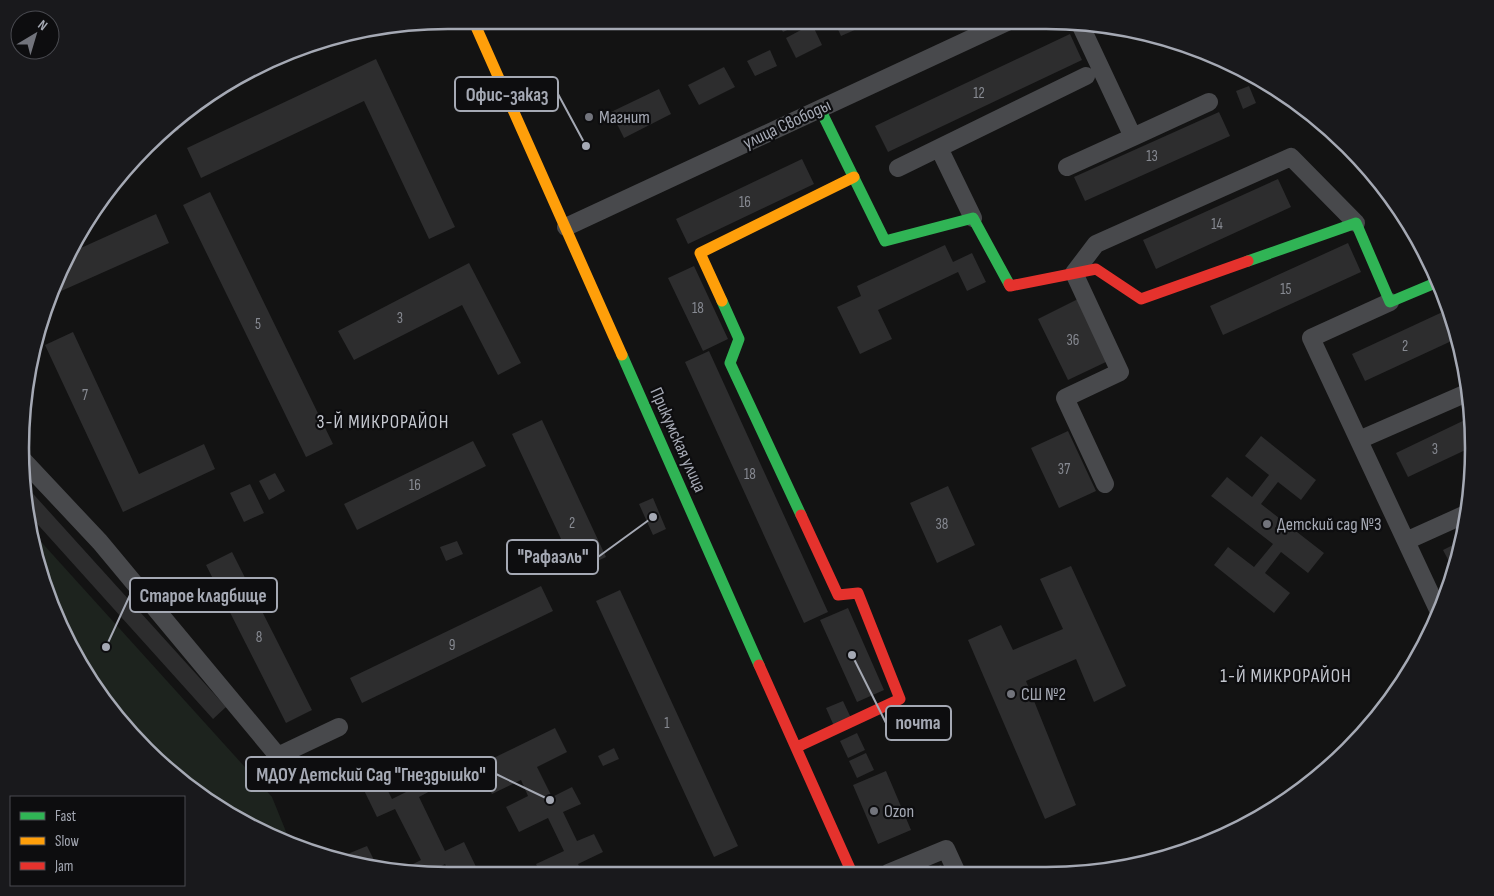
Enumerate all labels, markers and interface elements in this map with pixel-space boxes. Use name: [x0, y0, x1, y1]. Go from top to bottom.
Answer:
north arrow: [10, 10, 60, 60]
text: N: [35, 16, 51, 34]
callout: Офис-заказ: [455, 77, 558, 111]
text: Офис-заказ: [466, 84, 548, 107]
house number: 12: [973, 84, 985, 103]
street label: улица Свободы: [740, 95, 834, 153]
place label: Магнит: [599, 107, 650, 128]
marker: Магнит: [583, 111, 595, 123]
house number: 13: [1146, 147, 1158, 166]
house number: 16: [739, 193, 751, 212]
house number: 14: [1211, 215, 1223, 234]
house number: 15: [1280, 280, 1292, 299]
house number: 18: [692, 299, 704, 318]
house number: 3: [397, 309, 403, 328]
house number: 5: [255, 315, 261, 334]
house number: 36: [1067, 331, 1079, 350]
house number: 2: [1402, 337, 1408, 356]
street label: Прикумская улица: [646, 384, 711, 496]
house number: 7: [82, 386, 88, 405]
district label: 3-Й МИКРОРАЙОН: [317, 411, 449, 434]
house number: 3: [1432, 440, 1438, 459]
house number: 37: [1058, 460, 1070, 479]
house number: 18: [744, 465, 756, 484]
house number: 16: [409, 476, 421, 495]
house number: 2: [569, 514, 575, 533]
place label: Детский сад №3: [1277, 514, 1382, 535]
house number: 38: [936, 515, 948, 534]
marker: Детский сад №3: [1261, 518, 1273, 530]
callout: "Рафаэль": [507, 540, 598, 574]
text: "Рафаэль": [517, 546, 589, 569]
callout: Старое кладбище: [130, 578, 277, 612]
text: Старое кладбище: [139, 585, 267, 608]
house number: 8: [256, 628, 262, 647]
house number: 9: [449, 636, 455, 655]
district label: 1-Й МИКРОРАЙОН: [1220, 665, 1352, 688]
place label: СШ №2: [1021, 684, 1066, 705]
marker: СШ №2: [1005, 688, 1017, 700]
callout: почта: [886, 706, 951, 740]
text: почта: [895, 712, 941, 735]
house number: 1: [664, 714, 670, 733]
callout: МДОУ Детский Сад "Гнездышко": [246, 757, 496, 791]
text: МДОУ Детский Сад "Гнездышко": [256, 764, 486, 787]
legend: [10, 796, 185, 886]
place label: Ozon: [884, 801, 914, 822]
marker: Ozon: [868, 805, 880, 817]
text: Fast: [55, 807, 77, 826]
text: Slow: [55, 832, 79, 851]
text: Jam: [54, 857, 73, 876]

